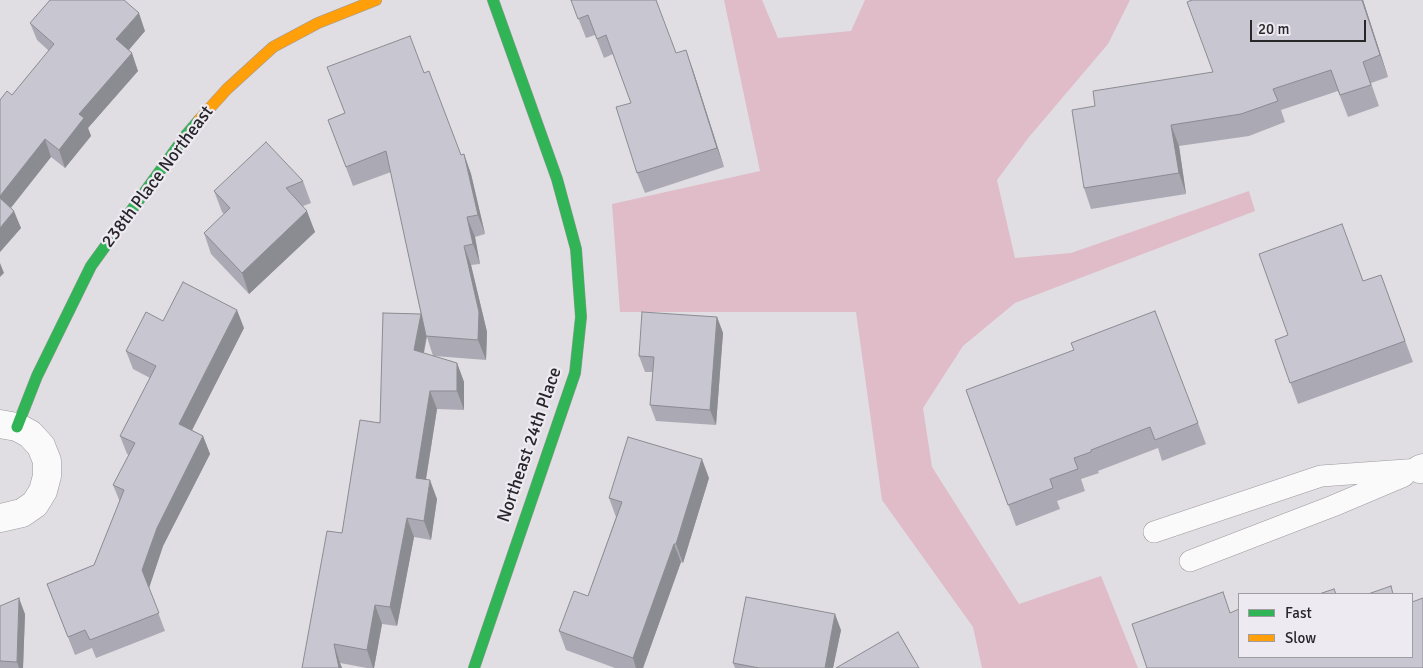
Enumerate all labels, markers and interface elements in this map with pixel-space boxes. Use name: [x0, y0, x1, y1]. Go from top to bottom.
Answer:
scale bar: [1253, 10, 1369, 42]
text: 20 m: [1258, 20, 1289, 38]
street label: 238th Place Northeast: [98, 102, 218, 252]
street label: Northeast 24th Place: [493, 365, 567, 525]
legend: [1238, 593, 1413, 658]
text: Fast: [1285, 604, 1312, 622]
text: Slow: [1285, 629, 1316, 647]

